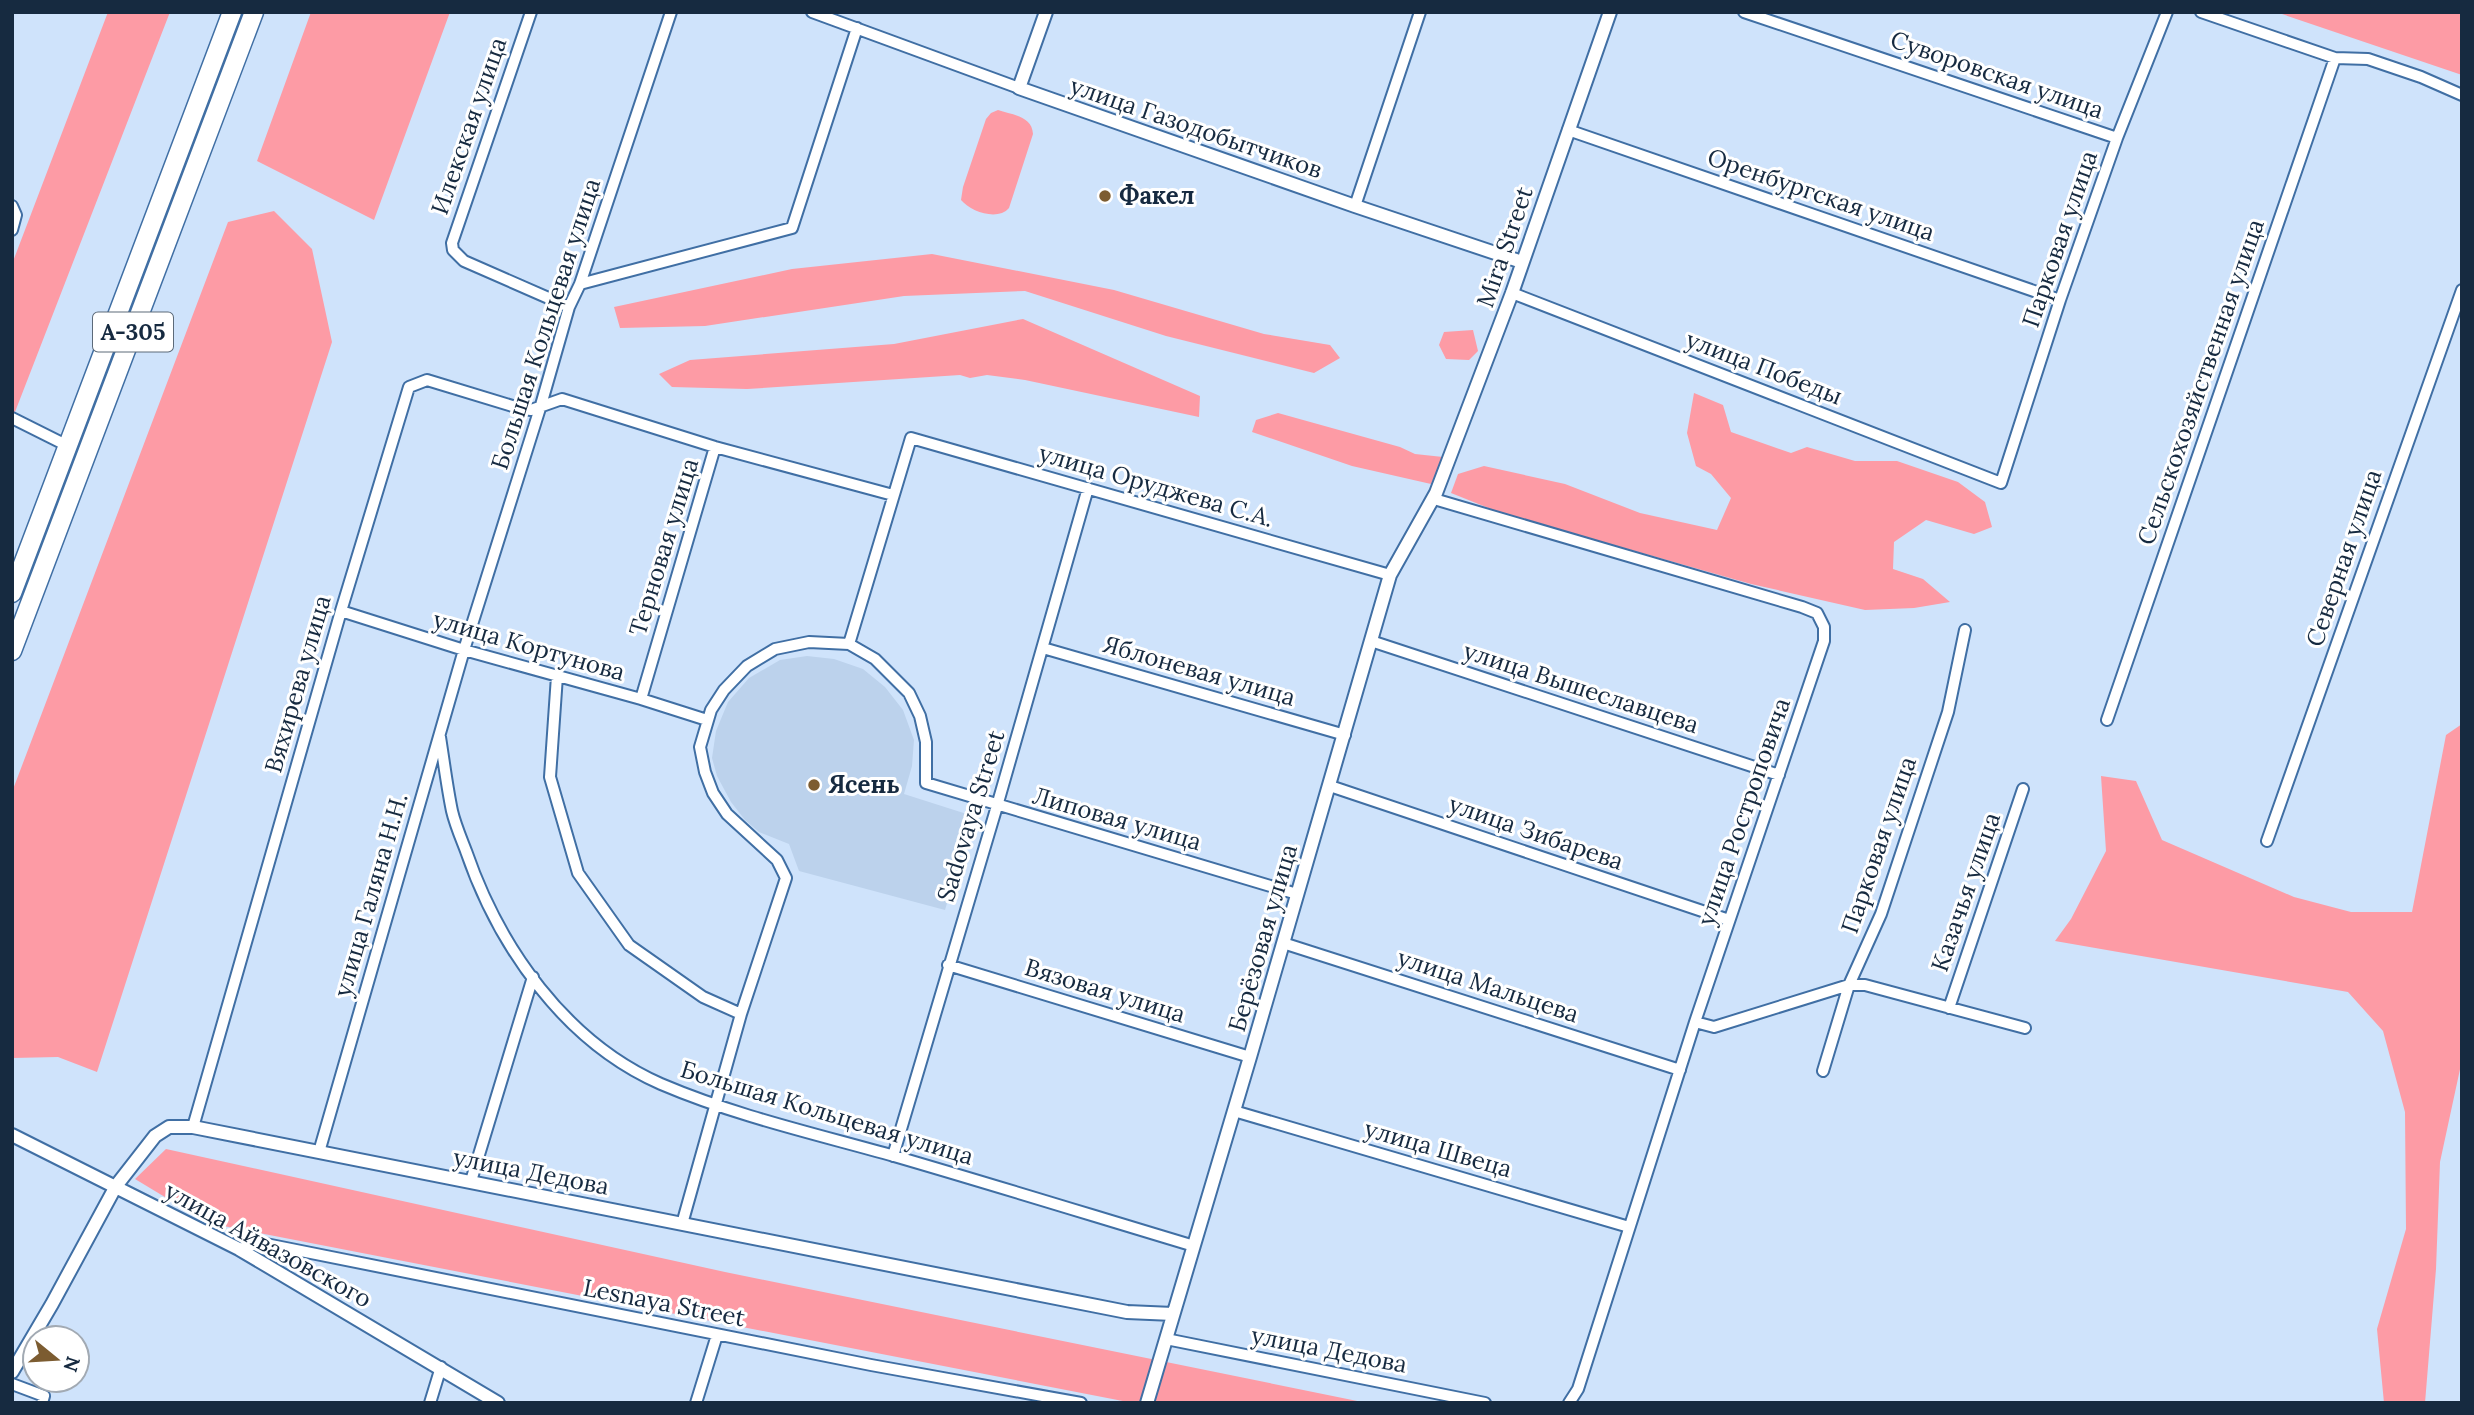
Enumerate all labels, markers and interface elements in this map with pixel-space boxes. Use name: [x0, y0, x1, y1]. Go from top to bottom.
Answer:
street label: Суворовская улица: [1887, 24, 2108, 126]
street label: Илекская улица: [424, 33, 513, 218]
street label: улица Газодобытчиков: [1066, 70, 1326, 185]
street label: Оренбургская улица: [1704, 141, 1939, 248]
street label: Парковая улица: [2015, 146, 2104, 331]
street label: Большая Кольцевая улица: [484, 174, 607, 473]
place label: Факел: [1119, 180, 1195, 211]
street label: Mira Street: [1469, 182, 1540, 311]
marker: Факел: [1097, 188, 1113, 204]
street label: Сельскохозяйственная улица: [2130, 215, 2271, 549]
road number: А-305: [93, 312, 173, 352]
street label: улица Победы: [1682, 323, 1847, 412]
street label: улица Оруджева С.А.: [1035, 437, 1277, 534]
street label: Терновая улица: [622, 454, 705, 639]
street label: Северная улица: [2299, 465, 2388, 650]
street label: Вяхирева улица: [257, 591, 338, 776]
street label: улица Кортунова: [430, 603, 629, 688]
street label: Яблоневая улица: [1099, 628, 1299, 713]
street label: улица Вышеславцева: [1460, 635, 1703, 740]
street label: улица Ростроповича: [1690, 694, 1797, 930]
street label: Sadovaya Street: [930, 726, 1012, 905]
street label: Парковая улица: [1834, 752, 1923, 937]
place label: Ясень: [828, 769, 900, 800]
marker: Ясень: [806, 777, 822, 793]
street label: Липовая улица: [1029, 780, 1205, 857]
street label: улица Зибарева: [1445, 788, 1628, 877]
street label: улица Галяна Н.Н.: [327, 789, 415, 1001]
street label: Казачья улица: [1924, 808, 2007, 975]
street label: Берёзовая улица: [1221, 841, 1304, 1035]
street label: улица Мальцева: [1394, 942, 1583, 1029]
street label: Вязовая улица: [1021, 951, 1189, 1030]
street label: Большая Кольцевая улица: [677, 1053, 977, 1172]
street label: улица Швеца: [1361, 1113, 1515, 1184]
street label: улица Дедова: [451, 1141, 612, 1202]
street label: улица Айвазовского: [159, 1175, 377, 1314]
street label: Lesnaya Street: [581, 1272, 748, 1334]
street label: улица Дедова: [1249, 1319, 1410, 1380]
north arrow: [21, 1324, 91, 1394]
text: N: [58, 1354, 86, 1375]

